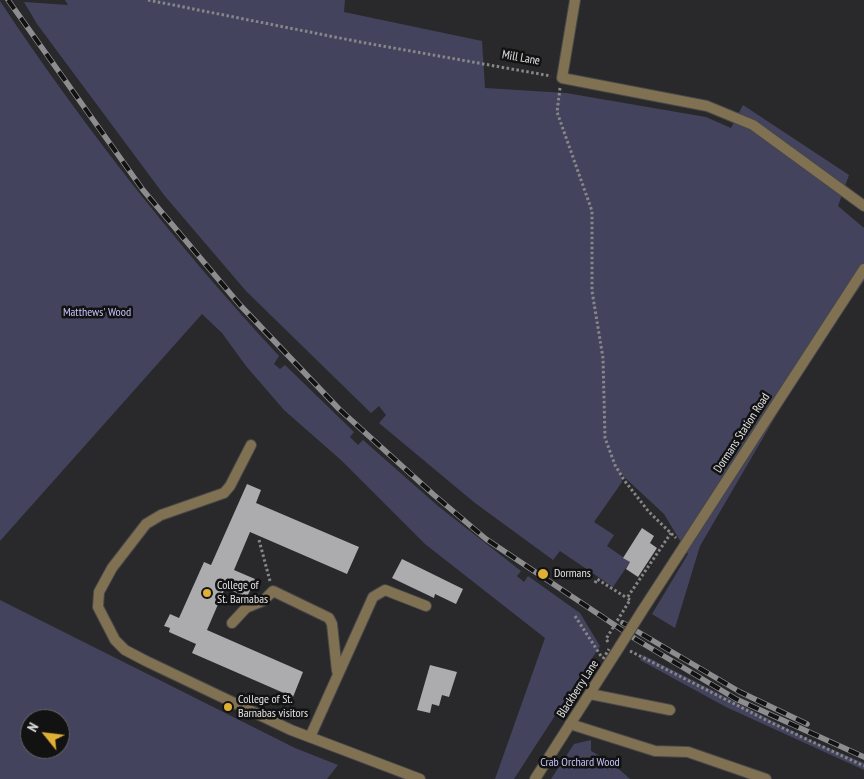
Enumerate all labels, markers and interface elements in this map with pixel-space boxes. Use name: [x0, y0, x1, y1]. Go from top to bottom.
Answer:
street label: Mill Lane: [501, 48, 541, 68]
park label: Matthews' Wood: [63, 306, 131, 320]
street label: Dormans Station Road: [711, 391, 773, 475]
marker: Dormans: [536, 567, 550, 581]
place label: Dormans: [554, 567, 591, 581]
place label: College of St. Barnabas: [217, 579, 268, 607]
marker: College of St. Barnabas: [201, 587, 213, 599]
street label: Blackberry Lane: [554, 657, 602, 721]
place label: College of St. Barnabas visitors: [238, 693, 308, 721]
marker: College of St. Barnabas visitors: [222, 701, 234, 713]
north arrow: [20, 709, 70, 759]
text: N: [23, 720, 42, 735]
park label: Crab Orchard Wood: [540, 756, 620, 770]

